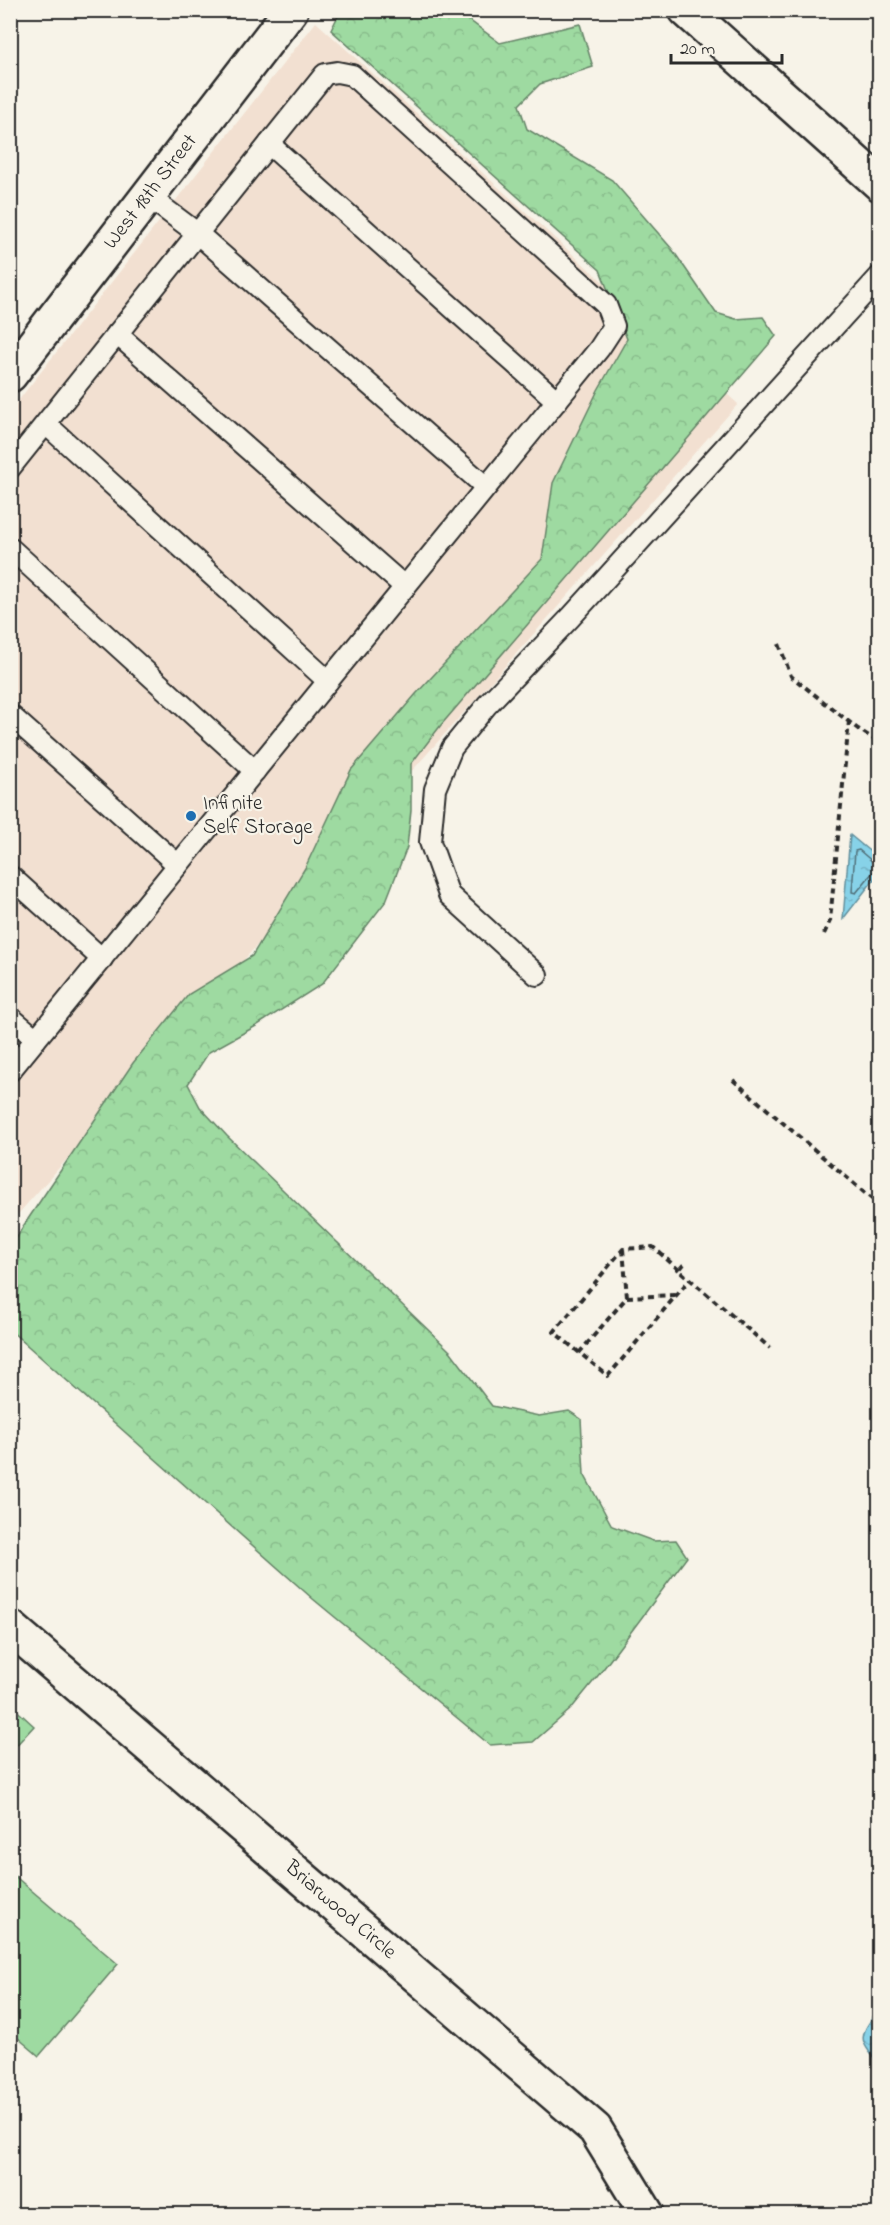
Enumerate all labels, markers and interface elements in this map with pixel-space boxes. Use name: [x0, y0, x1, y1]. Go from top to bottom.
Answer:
scale bar: [671, 27, 782, 65]
text: 20 m: [680, 37, 715, 63]
street label: West 18th Street: [97, 128, 205, 256]
place label: Infinite Self Storage: [203, 789, 313, 845]
marker: Infinite Self Storage: [184, 809, 198, 823]
street label: Briarwood Circle: [277, 1853, 403, 1967]

